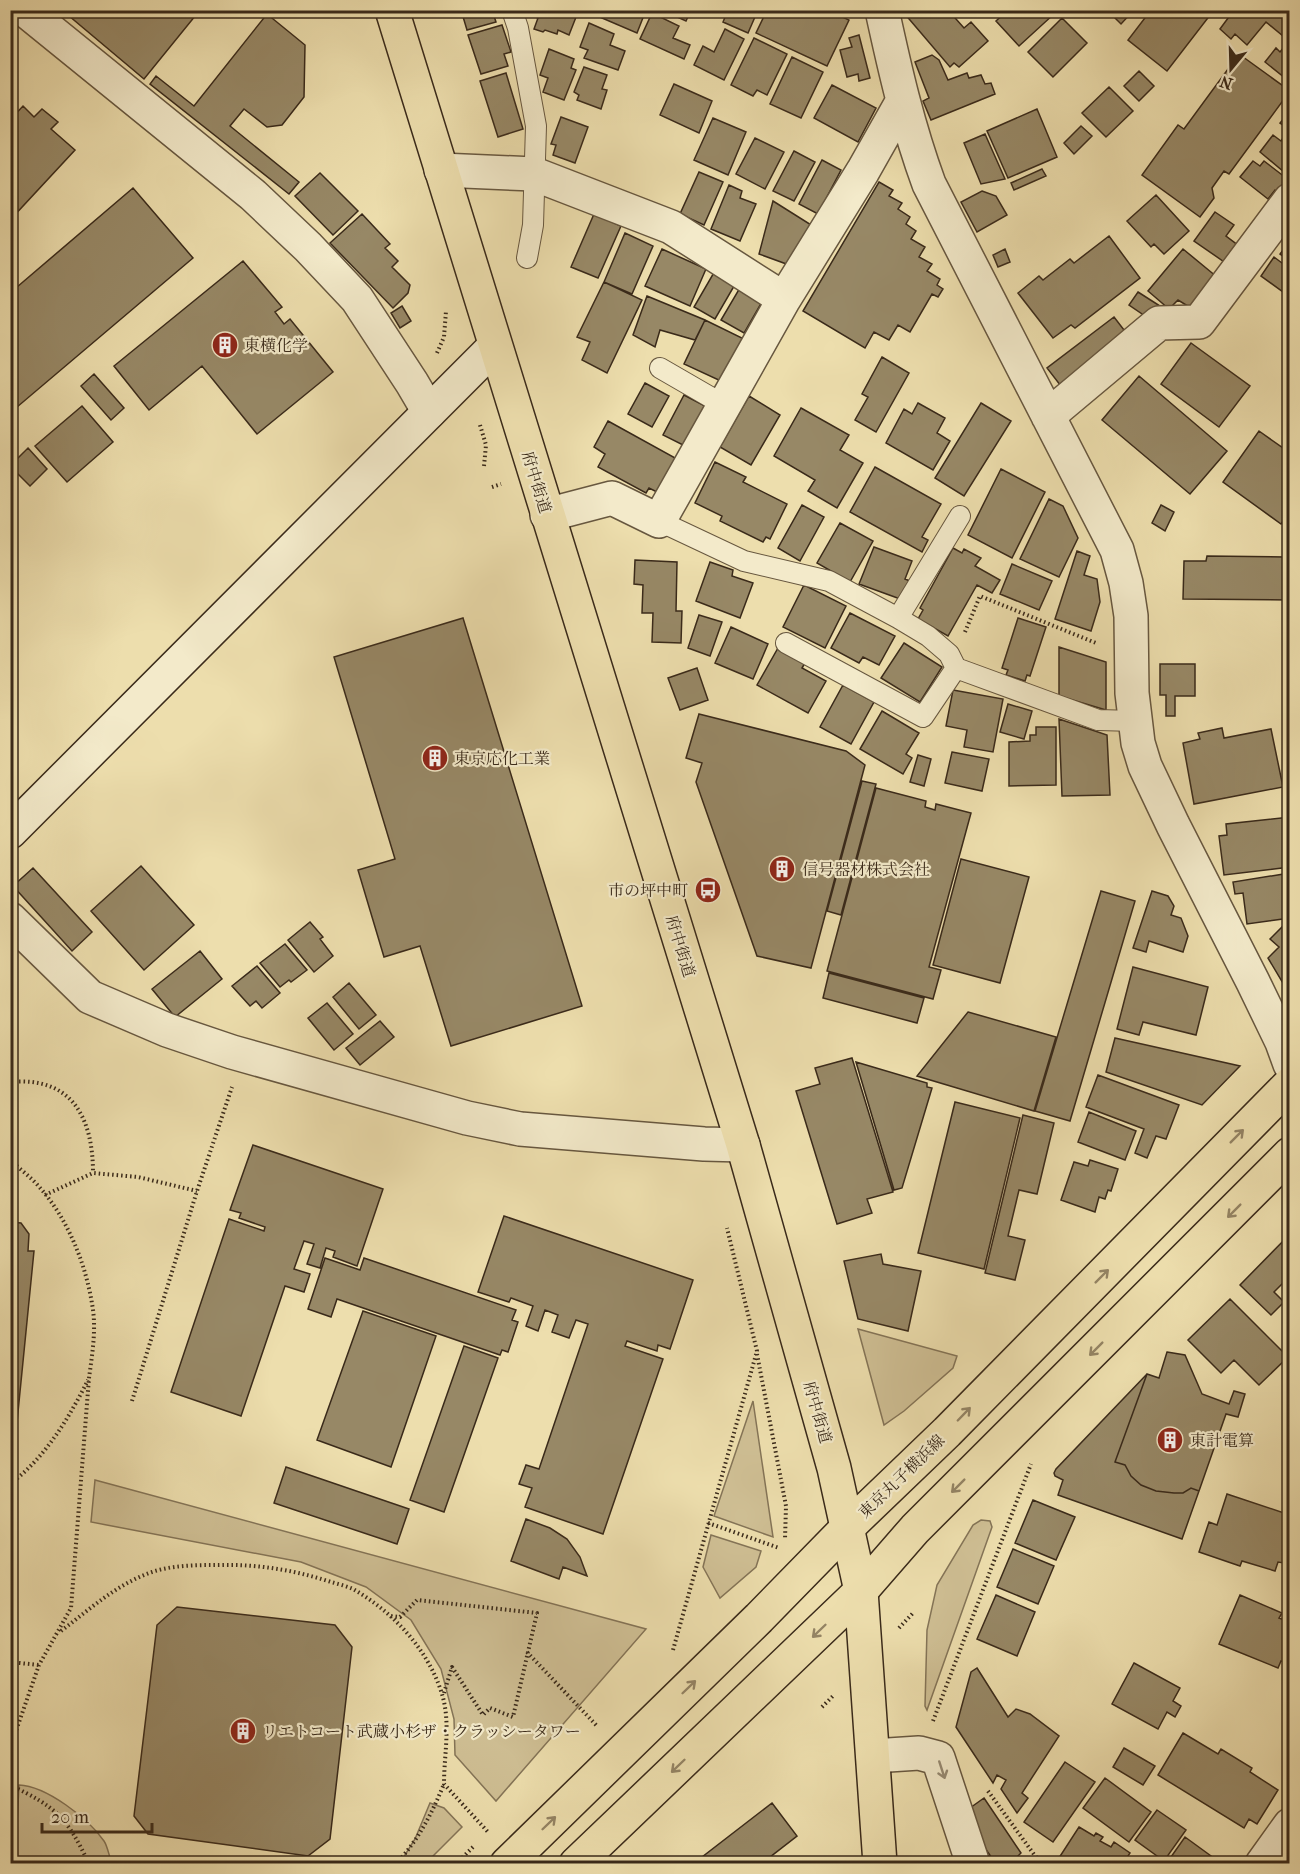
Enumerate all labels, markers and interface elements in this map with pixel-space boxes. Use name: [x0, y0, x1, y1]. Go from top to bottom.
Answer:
north arrow: [1201, 39, 1261, 99]
text: N: [1217, 71, 1235, 94]
building icon: 東横化学: [210, 330, 240, 360]
place label: 東横化学: [244, 336, 308, 355]
street label: 府中街道: [518, 449, 555, 516]
building icon: 東京応化工業: [420, 743, 450, 773]
place label: 東京応化工業: [454, 749, 550, 768]
building icon: 信号器材株式会社: [767, 854, 797, 884]
place label: 信号器材株式会社: [802, 860, 930, 879]
bus stop icon: 市の坪中町: [693, 875, 723, 905]
place label: 市の坪中町: [608, 881, 688, 900]
street label: 府中街道: [662, 913, 699, 980]
one-way arrow: [1230, 1128, 1245, 1143]
one-way arrow: [1226, 1204, 1241, 1218]
one-way arrow: [1094, 1268, 1109, 1283]
one-way arrow: [1089, 1341, 1104, 1356]
street label: 府中街道: [800, 1379, 835, 1446]
one-way arrow: [957, 1407, 972, 1422]
building icon: 東計電算: [1155, 1425, 1185, 1455]
street label: 東京丸子横浜線: [854, 1431, 948, 1522]
place label: 東計電算: [1190, 1431, 1254, 1450]
one-way arrow: [950, 1479, 965, 1494]
one-way arrow: [811, 1624, 826, 1639]
one-way arrow: [681, 1680, 696, 1694]
building icon: リエトコート武蔵小杉ザ・クラッシータワー: [228, 1716, 258, 1746]
place label: リエトコート武蔵小杉ザ・クラッシータワー: [262, 1722, 581, 1741]
one-way arrow: [671, 1759, 686, 1774]
one-way arrow: [938, 1760, 949, 1779]
scale bar: [42, 1796, 152, 1834]
text: 20 m: [51, 1807, 89, 1828]
one-way arrow: [541, 1816, 556, 1830]

